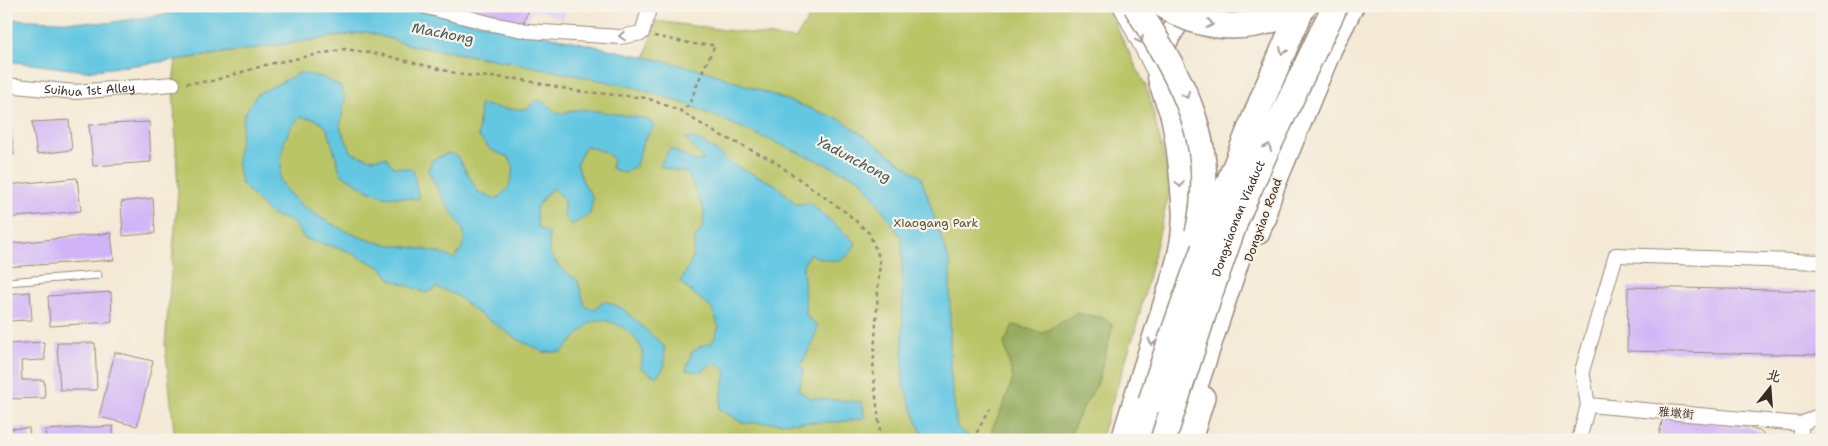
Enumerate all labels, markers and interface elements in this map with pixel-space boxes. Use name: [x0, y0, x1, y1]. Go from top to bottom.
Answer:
water label: Machong: [410, 18, 476, 48]
one-way arrow: [1205, 18, 1214, 29]
one-way arrow: [618, 30, 626, 41]
one-way arrow: [1134, 35, 1144, 44]
one-way arrow: [1278, 46, 1289, 55]
street label: Suihua 1st Alley: [43, 79, 136, 100]
one-way arrow: [1180, 90, 1190, 98]
water label: Yadunchong: [814, 132, 894, 186]
one-way arrow: [1262, 143, 1272, 152]
street label: Dongxiaonan Viaduct: [1208, 158, 1269, 279]
street label: Dongxiao Road: [1240, 176, 1286, 264]
one-way arrow: [1174, 180, 1185, 188]
park label: Xiaogang Park: [894, 215, 979, 231]
one-way arrow: [1148, 337, 1158, 346]
north arrow: [1746, 364, 1796, 414]
text: 北: [1764, 365, 1783, 386]
street label: 雅墩街: [1657, 403, 1695, 423]

